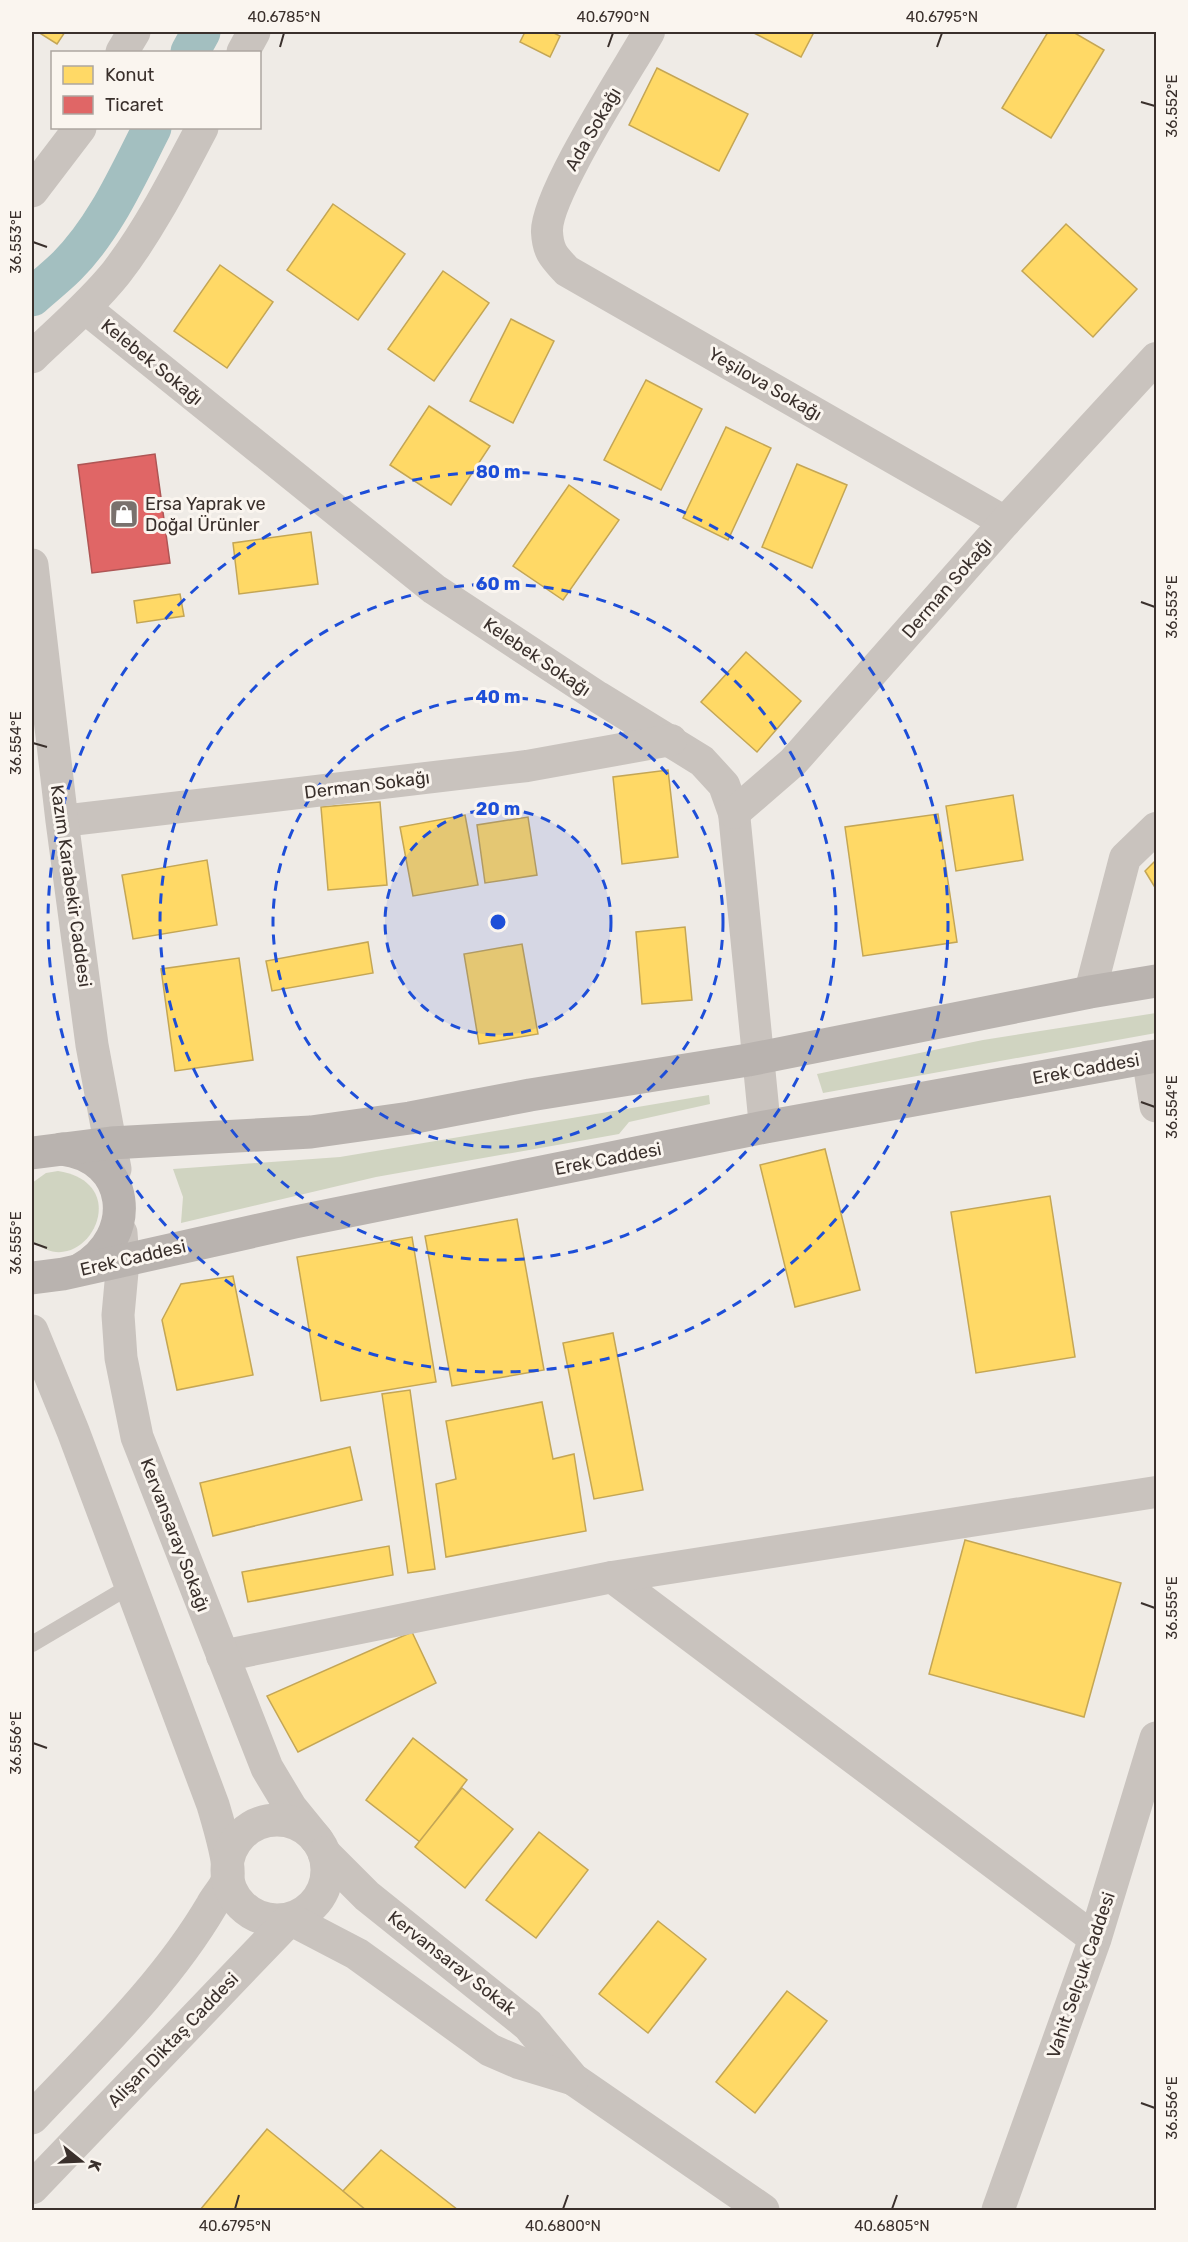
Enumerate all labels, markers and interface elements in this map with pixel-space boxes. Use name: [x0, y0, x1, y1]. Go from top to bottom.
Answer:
text: 40.6785°N: [247, 8, 321, 26]
text: 40.6790°N: [576, 8, 650, 26]
text: 40.6795°N: [906, 8, 978, 26]
legend: [51, 51, 261, 129]
text: Konut: [105, 64, 154, 86]
text: 36.552°E: [1163, 74, 1181, 138]
street label: Ada Sokağı: [560, 83, 626, 175]
text: Ticaret: [105, 94, 163, 116]
text: 36.553°E: [7, 210, 25, 274]
street label: Kelebek Sokağı: [97, 314, 207, 410]
street label: Yeşilova Sokağı: [704, 343, 826, 425]
text: 80 m: [476, 461, 520, 483]
place label: Ersa Yaprak ve Doğal Ürünler: [145, 493, 266, 536]
shop icon: Ersa Yaprak ve Doğal Ürünler: [108, 498, 140, 530]
street label: Derman Sokağı: [897, 533, 997, 643]
text: 60 m: [476, 573, 520, 595]
text: 36.553°E: [1163, 575, 1181, 639]
street label: Kelebek Sokağı: [479, 613, 595, 701]
text: 40 m: [476, 686, 520, 708]
text: 36.554°E: [7, 711, 25, 775]
street label: Derman Sokağı: [303, 766, 431, 804]
street label: Kazım Karabekir Caddesi: [46, 783, 96, 989]
text: 20 m: [476, 798, 520, 820]
centre of rings: [488, 912, 508, 932]
street label: Erek Caddesi: [1031, 1049, 1141, 1089]
text: 36.554°E: [1163, 1075, 1181, 1139]
street label: Erek Caddesi: [553, 1138, 663, 1180]
text: 36.555°E: [7, 1211, 25, 1275]
street label: Erek Caddesi: [78, 1235, 188, 1281]
street label: Kervansaray Sokağı: [136, 1455, 214, 1615]
text: 36.555°E: [1163, 1576, 1181, 1640]
text: 36.556°E: [7, 1711, 25, 1775]
street label: Vahit Selçuk Caddesi: [1042, 1889, 1120, 2061]
street label: Kervansaray Sokak: [383, 1906, 521, 2020]
street label: Alişan Diktaş Caddesi: [103, 1968, 243, 2112]
text: 36.556°E: [1163, 2076, 1181, 2140]
north arrow: [51, 2131, 111, 2191]
text: K: [84, 2158, 105, 2174]
text: 40.6795°N: [199, 2217, 271, 2235]
text: 40.6800°N: [525, 2217, 601, 2235]
text: 40.6805°N: [854, 2217, 930, 2235]

